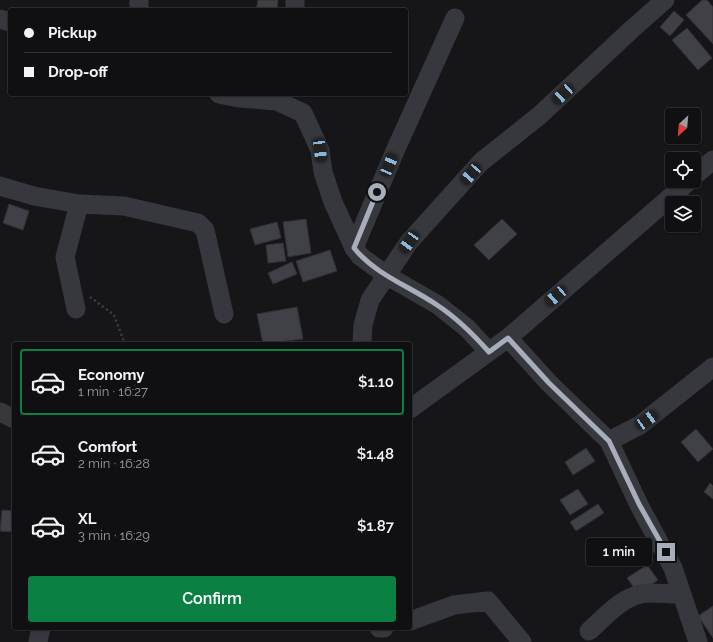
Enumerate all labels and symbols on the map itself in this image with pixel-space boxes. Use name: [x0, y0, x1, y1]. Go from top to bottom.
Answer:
car: [550, 81, 576, 107]
north arrow: [665, 108, 701, 144]
car: [313, 137, 327, 163]
car: [379, 152, 399, 178]
car: [459, 161, 483, 187]
route start: [368, 183, 386, 201]
car: [397, 229, 421, 255]
car: [543, 284, 569, 308]
car: [634, 408, 660, 432]
callout: 1 min: [586, 538, 652, 566]
route end: [657, 543, 675, 561]

